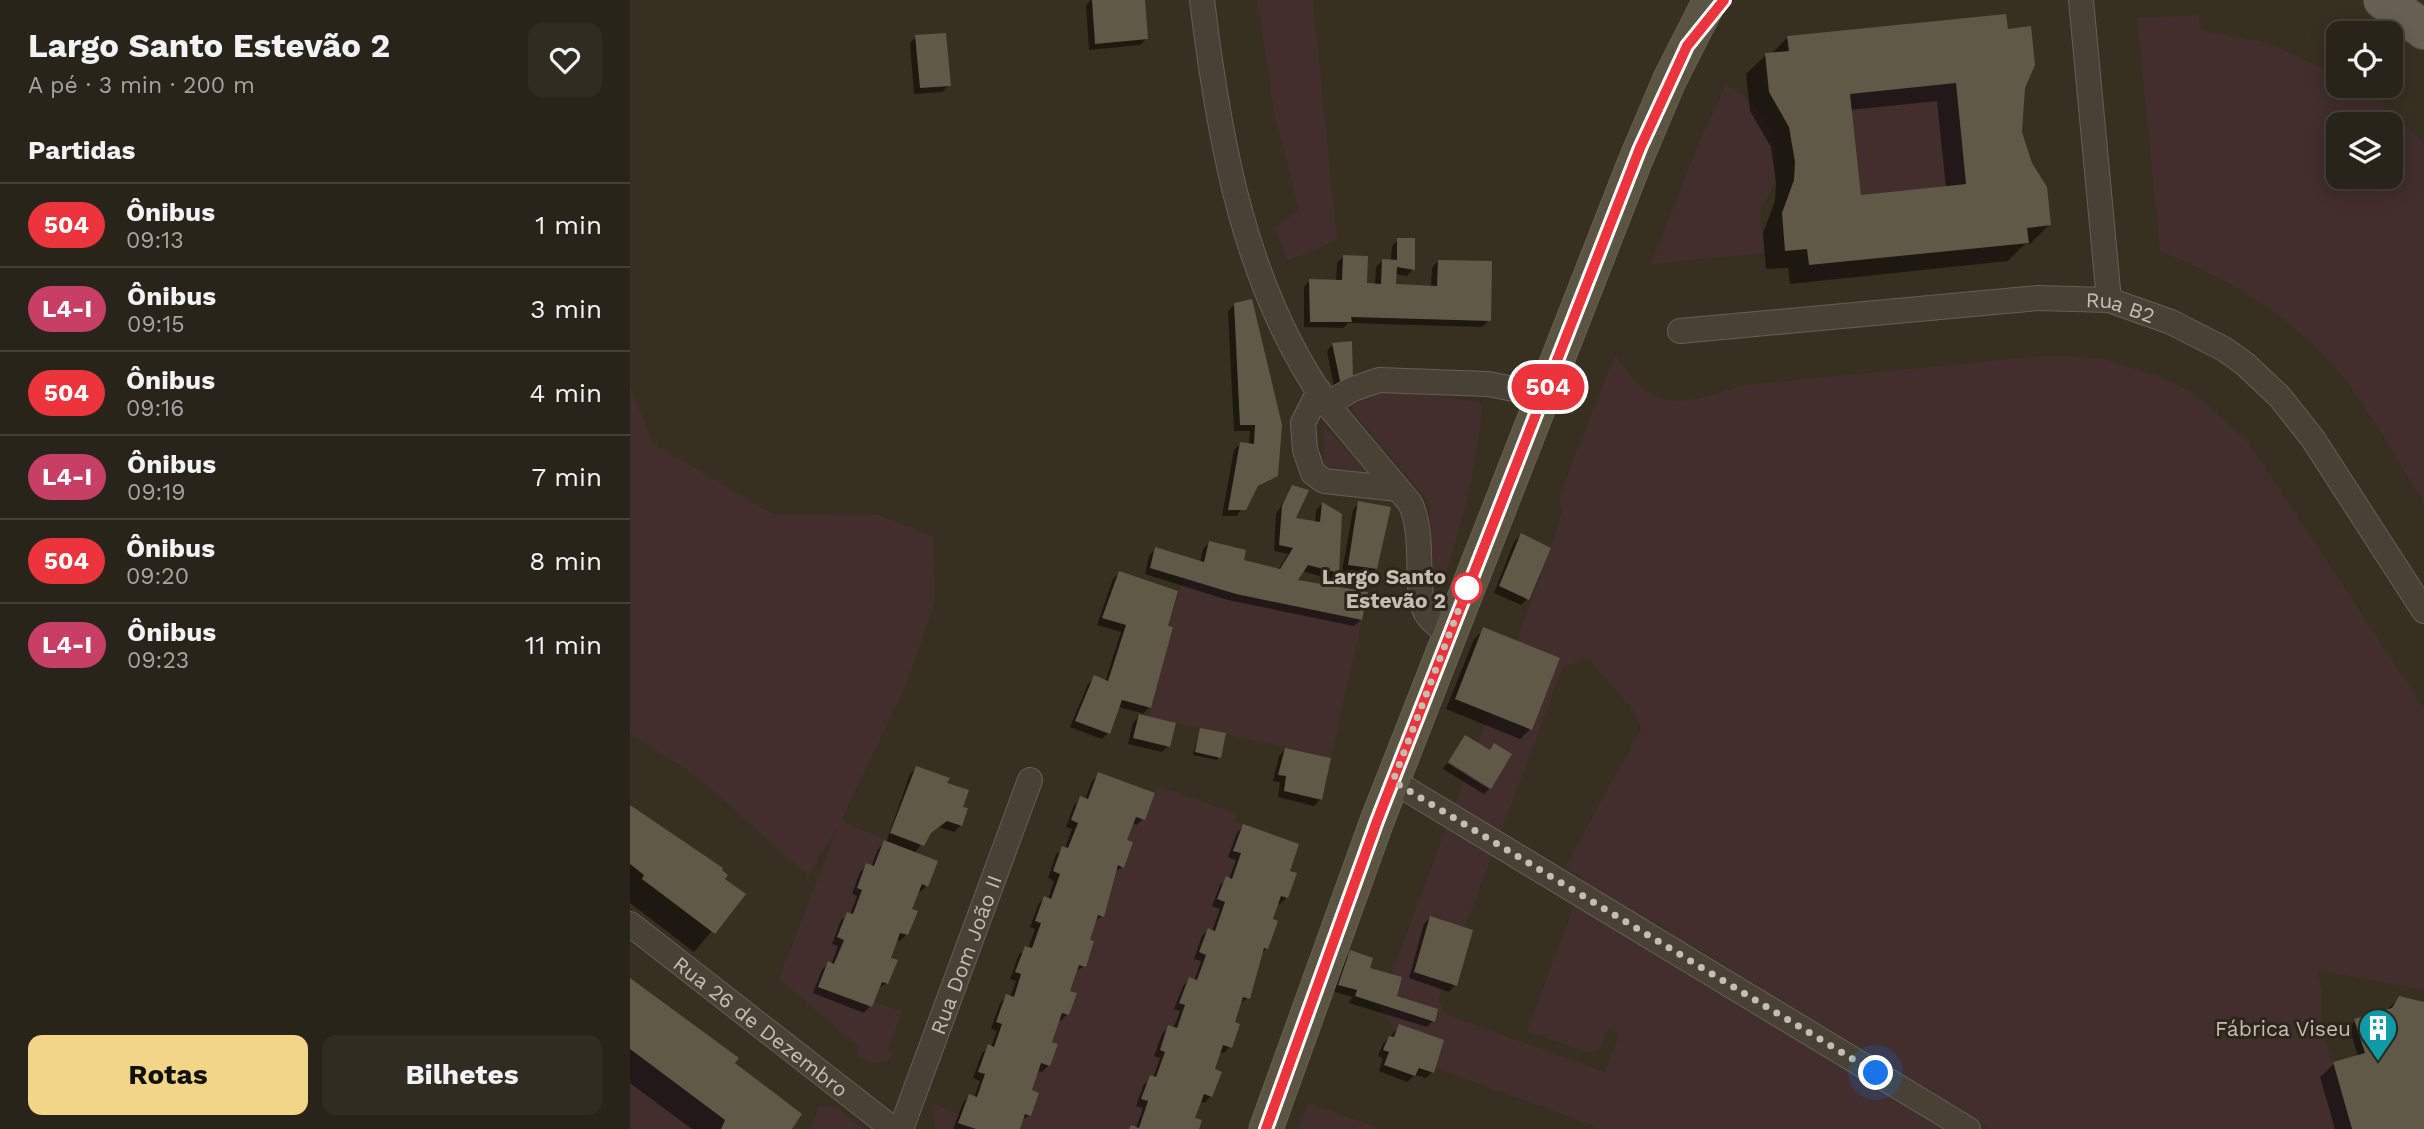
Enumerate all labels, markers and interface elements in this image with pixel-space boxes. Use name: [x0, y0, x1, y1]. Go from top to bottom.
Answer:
map controls: [2326, 21, 2403, 189]
button: locate: [2326, 21, 2403, 98]
button: heart: [528, 23, 602, 97]
text: Largo Santo Estevão 2: [28, 26, 390, 65]
text: A pé · 3 min · 200 m: [28, 72, 255, 99]
button: layers: [2326, 112, 2403, 189]
text: Partidas: [28, 135, 135, 165]
text: Ônibus: [126, 197, 215, 227]
text: 1 min: [535, 210, 602, 240]
text: 504: [44, 211, 89, 239]
text: 09:13: [126, 227, 184, 254]
text: Ônibus: [127, 281, 216, 311]
street label: Rua B2: [2085, 287, 2158, 328]
text: 3 min: [530, 294, 602, 324]
text: L4-I: [42, 295, 92, 323]
text: 09:15: [127, 311, 185, 338]
line badge: 504: [1508, 364, 1588, 410]
text: Ônibus: [126, 365, 215, 395]
text: 504: [1526, 373, 1570, 401]
text: 4 min: [529, 378, 602, 408]
text: 504: [44, 379, 89, 407]
text: 09:16: [126, 395, 184, 422]
text: Ônibus: [127, 449, 216, 479]
text: 7 min: [532, 462, 602, 492]
text: L4-I: [42, 463, 92, 491]
text: 09:19: [127, 479, 186, 506]
text: Ônibus: [126, 533, 215, 563]
text: 8 min: [529, 546, 602, 576]
text: 504: [44, 547, 89, 575]
text: 09:20: [126, 563, 189, 590]
place label: Largo Santo Estevão 2: [1322, 564, 1446, 613]
marker: Largo Santo Estevão 2: [1452, 573, 1482, 603]
text: Ônibus: [127, 617, 216, 647]
text: 11 min: [525, 630, 602, 660]
text: L4-I: [42, 631, 92, 659]
text: 09:23: [127, 647, 189, 674]
street label: Rua Dom João II: [925, 871, 1006, 1038]
street label: Rua 26 de Dezembro: [669, 950, 853, 1102]
building icon: Fábrica Viseu: [2357, 1007, 2399, 1062]
place label: Fábrica Viseu: [2215, 1016, 2351, 1041]
button: Rotas: [28, 1035, 308, 1115]
button: Bilhetes: [322, 1035, 602, 1115]
your location: [1858, 1055, 1893, 1090]

